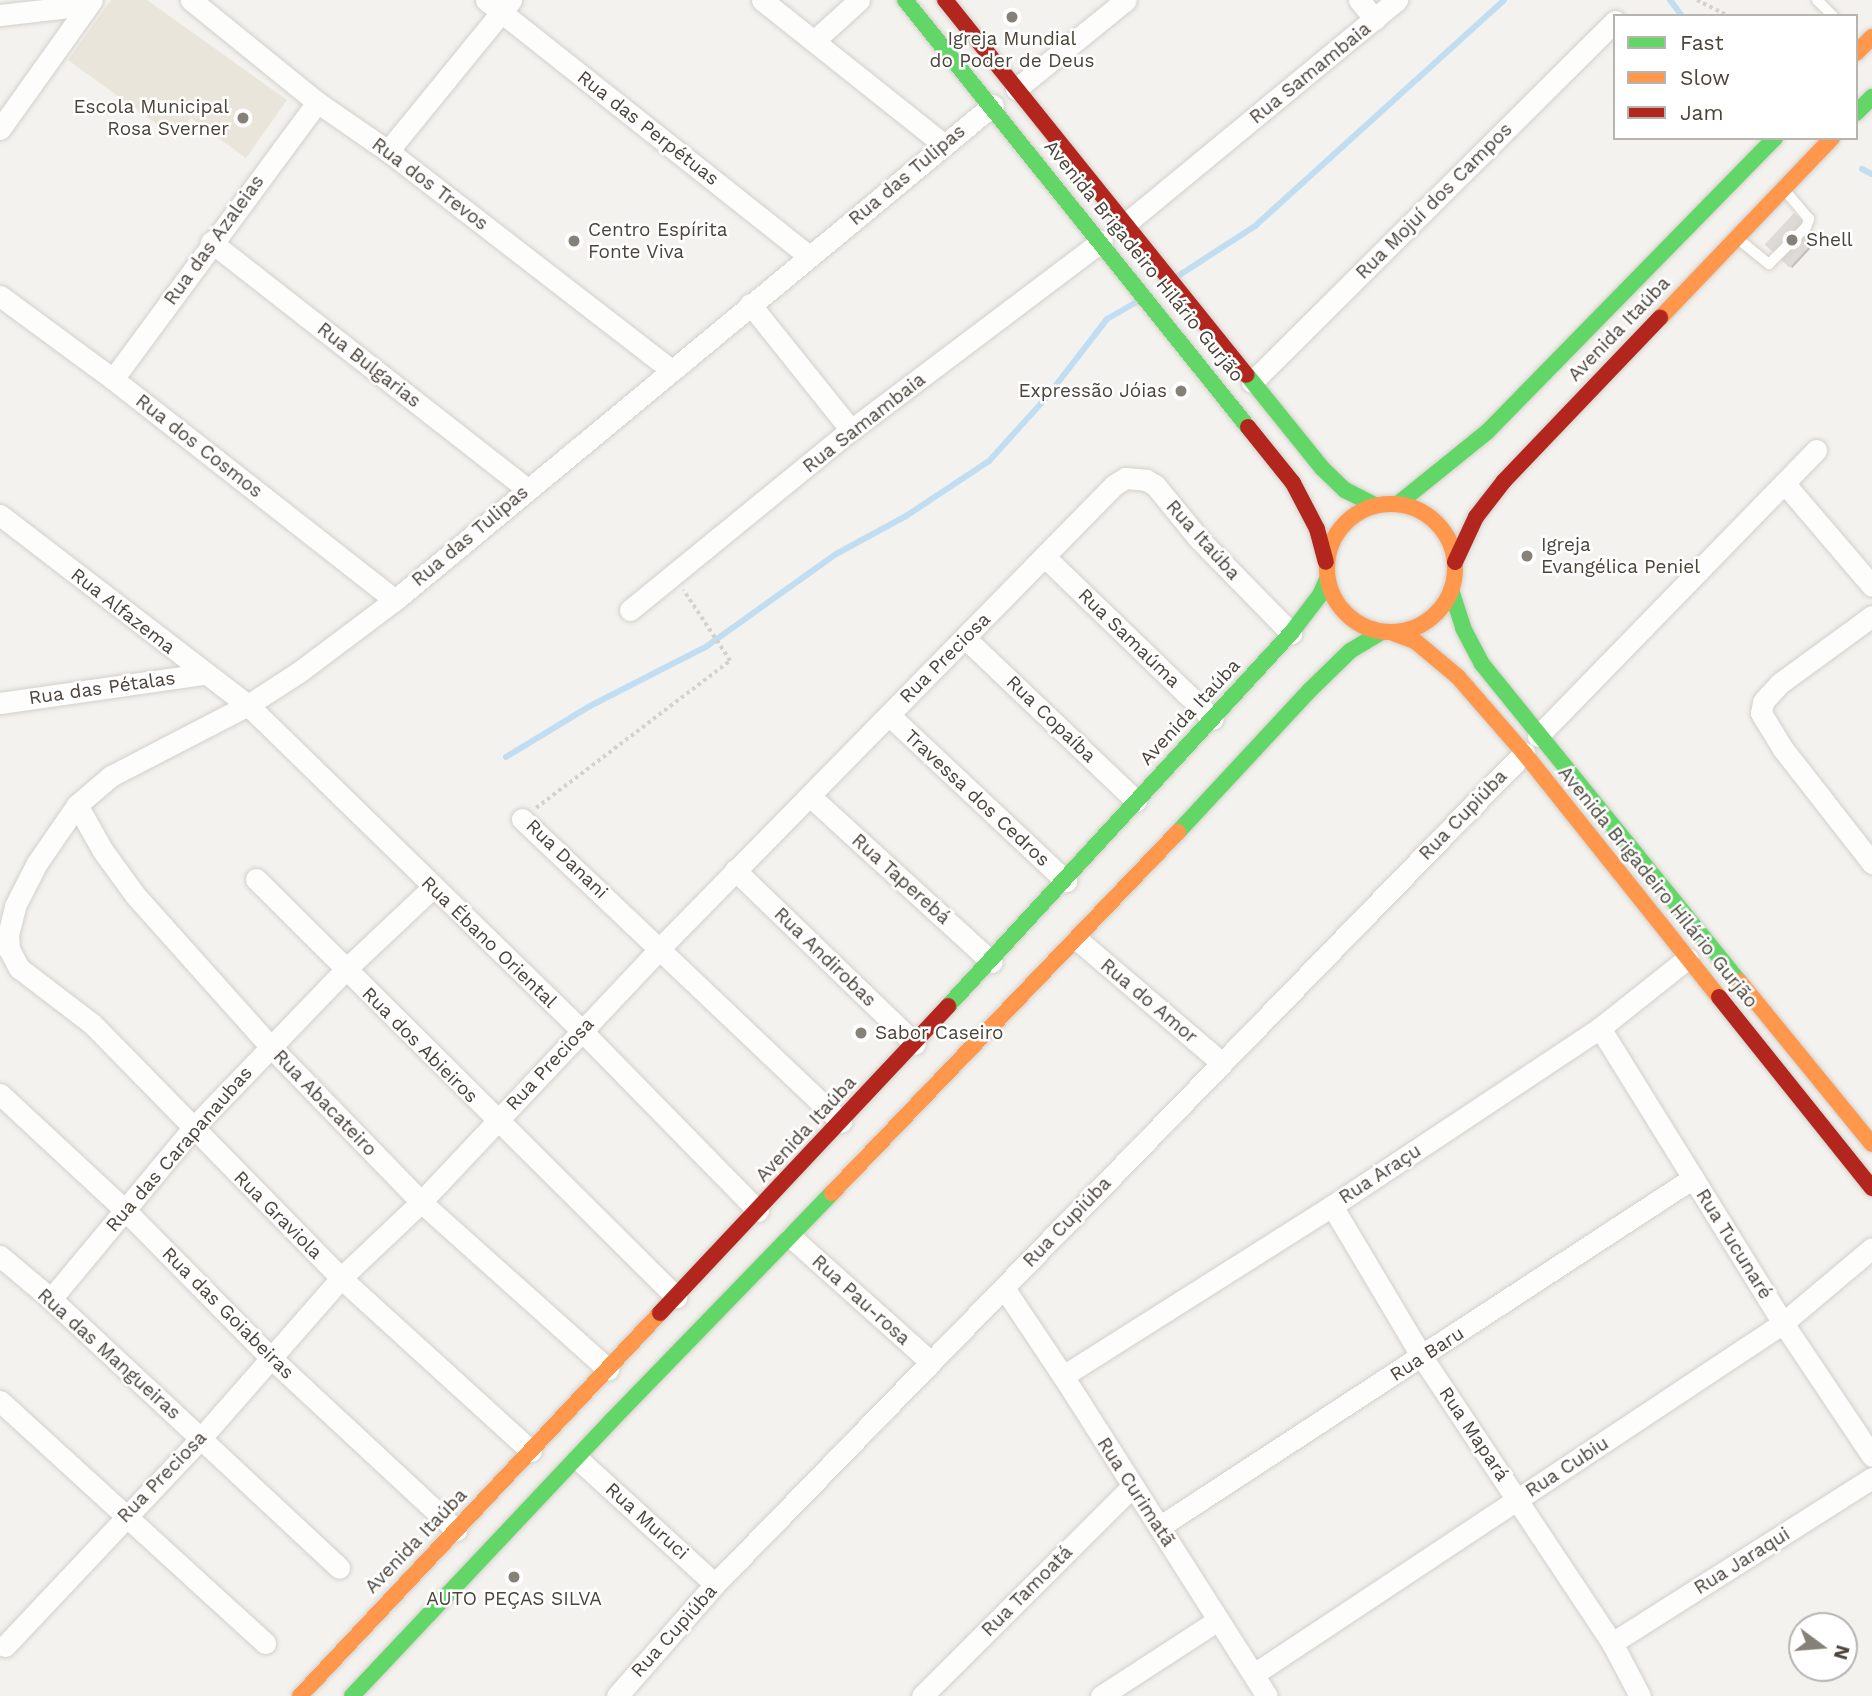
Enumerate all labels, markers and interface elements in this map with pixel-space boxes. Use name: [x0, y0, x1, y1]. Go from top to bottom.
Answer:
marker: Igreja Mundial do Poder de Deus: [1004, 9, 1020, 25]
legend: [1613, 14, 1858, 140]
street label: Rua Samambaia: [1245, 17, 1375, 129]
place label: Igreja Mundial do Poder de Deus: [929, 28, 1095, 72]
text: Fast: [1680, 30, 1724, 55]
text: Slow: [1680, 65, 1730, 90]
street label: Rua das Perpétuas: [573, 66, 723, 190]
place label: Escola Municipal Rosa Sverner: [73, 96, 229, 140]
text: Jam: [1680, 100, 1723, 125]
marker: Escola Municipal Rosa Sverner: [235, 110, 251, 126]
street label: Rua Mojuí dos Campos: [1351, 118, 1517, 284]
street label: Rua das Tulipas: [844, 119, 970, 231]
street label: Rua dos Trevos: [367, 133, 493, 235]
street label: Avenida Brigadeiro Hilário Gurjão: [1039, 135, 1249, 387]
street label: Rua das Azaleias: [159, 170, 269, 310]
place label: Centro Espírita Fonte Viva: [588, 219, 728, 263]
place label: Shell: [1806, 229, 1853, 251]
marker: Shell: [1784, 232, 1800, 248]
marker: Centro Espírita Fonte Viva: [566, 233, 582, 249]
street label: Avenida Itaúba: [1563, 272, 1675, 386]
street label: Rua Bulgarias: [312, 317, 426, 413]
street label: Rua Samambaia: [798, 368, 930, 478]
place label: Expressão Jóias: [1018, 380, 1167, 402]
marker: Expressão Jóias: [1173, 383, 1189, 399]
street label: Rua dos Cosmos: [131, 389, 267, 503]
street label: Rua das Tulipas: [407, 480, 533, 592]
street label: Rua Itaúba: [1161, 495, 1245, 585]
place label: Igreja Evangélica Peniel: [1541, 534, 1700, 578]
marker: Igreja Evangélica Peniel: [1519, 548, 1535, 564]
street label: Rua Alfazema: [66, 563, 180, 659]
street label: Rua Samaúma: [1073, 583, 1185, 693]
street label: Rua Preciosa: [895, 608, 995, 708]
street label: Avenida Itaúba: [1135, 654, 1245, 770]
street label: Rua das Pétalas: [27, 666, 177, 710]
street label: Rua Copaíba: [1001, 670, 1101, 768]
street label: Travessa dos Cedros: [899, 725, 1055, 871]
street label: Avenida Brigadeiro Hilário Gurjão: [1553, 761, 1763, 1013]
street label: Rua Cupiúba: [1414, 765, 1512, 865]
street label: Rua Danani: [521, 814, 613, 904]
street label: Rua Taperebá: [847, 828, 955, 930]
street label: Rua Ébano Oriental: [416, 871, 562, 1013]
street label: Rua Andirobas: [769, 902, 881, 1012]
street label: Rua do Amor: [1095, 953, 1203, 1049]
street label: Rua dos Abieiros: [357, 982, 483, 1108]
street label: Rua Preciosa: [501, 1013, 599, 1115]
place label: Sabor Caseiro: [875, 1022, 1004, 1044]
marker: Sabor Caseiro: [853, 1025, 869, 1041]
street label: Rua Abacateiro: [268, 1045, 382, 1161]
street label: Rua das Carapanaubas: [101, 1061, 257, 1237]
street label: Avenida Itaúba: [751, 1071, 861, 1187]
street label: Rua Araçu: [1334, 1139, 1426, 1209]
street label: Rua Graviola: [229, 1166, 327, 1264]
street label: Rua Cupiúba: [1018, 1172, 1116, 1272]
street label: Rua Tucunaré: [1691, 1184, 1777, 1304]
street label: Rua das Goiabeiras: [157, 1242, 299, 1384]
street label: Rua Pau-rosa: [807, 1250, 915, 1350]
street label: Rua das Mangueiras: [33, 1284, 185, 1424]
street label: Rua Baru: [1386, 1322, 1468, 1386]
street label: Rua Mapará: [1434, 1382, 1514, 1486]
street label: Rua Preciosa: [112, 1426, 212, 1528]
street label: Rua Cubiu: [1521, 1432, 1613, 1502]
street label: Rua Curimatã: [1092, 1433, 1180, 1551]
street label: Rua Muruci: [601, 1478, 693, 1564]
street label: Avenida Itaúba: [360, 1484, 472, 1598]
street label: Rua Jaraqui: [1690, 1522, 1794, 1600]
street label: Rua Tamoatá: [976, 1540, 1078, 1642]
marker: AUTO PEÇAS SILVA: [506, 1569, 522, 1585]
street label: Rua Cupiúba: [626, 1580, 722, 1682]
place label: AUTO PEÇAS SILVA: [426, 1588, 602, 1610]
north arrow: [1788, 1612, 1858, 1682]
text: N: [1829, 1642, 1855, 1662]

